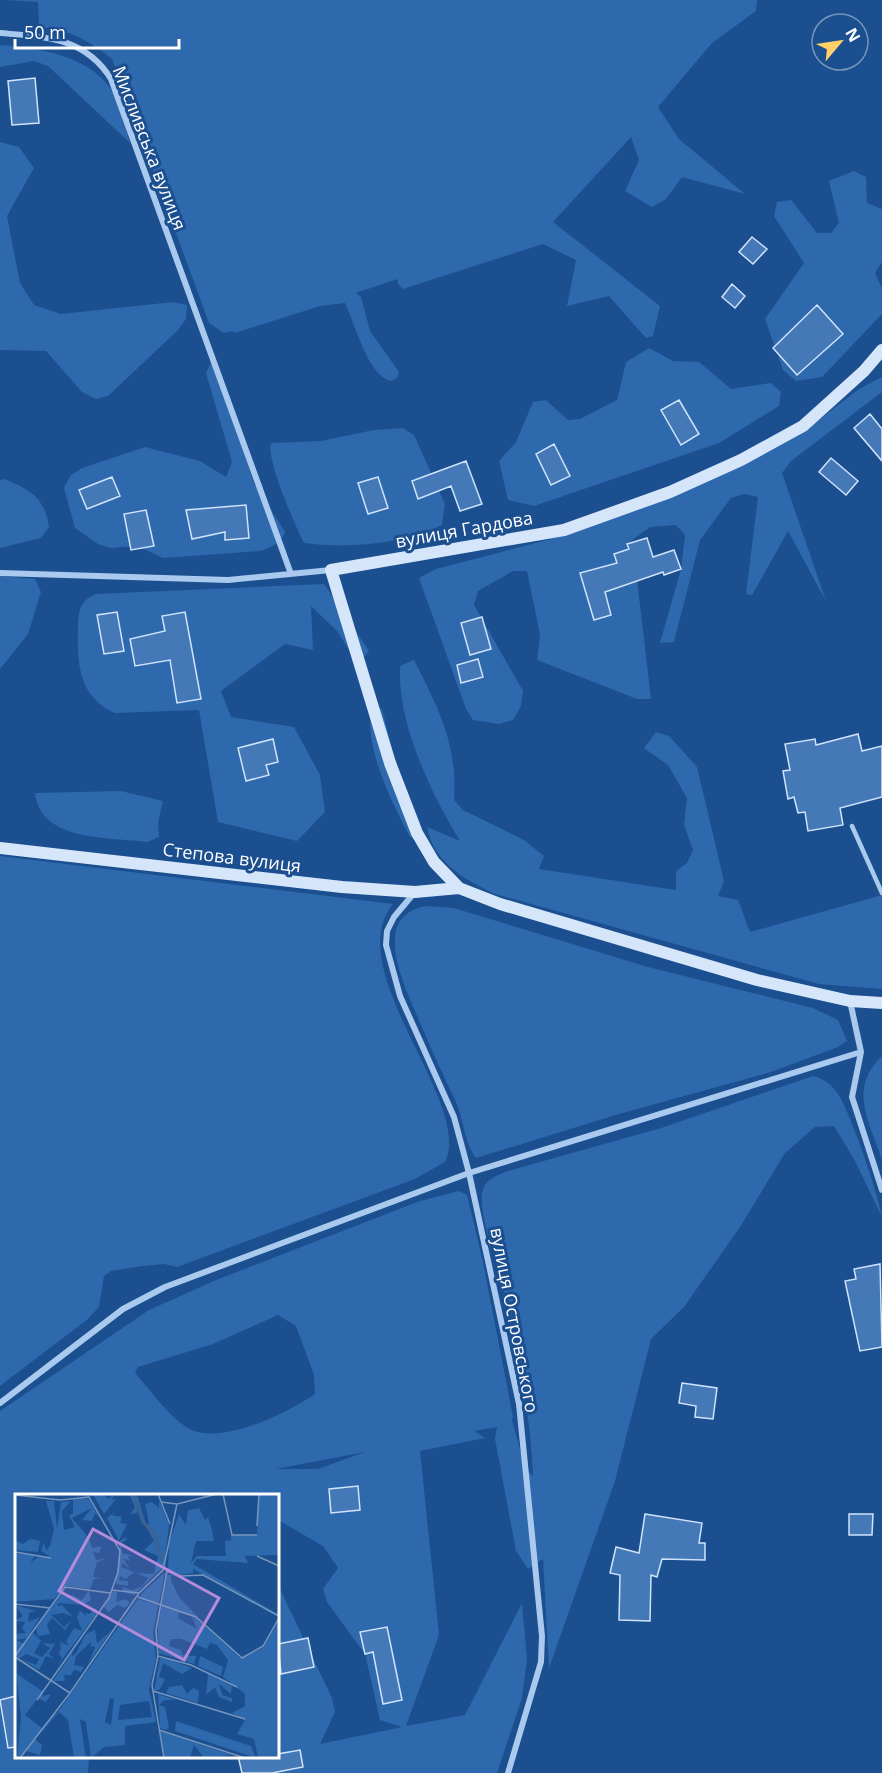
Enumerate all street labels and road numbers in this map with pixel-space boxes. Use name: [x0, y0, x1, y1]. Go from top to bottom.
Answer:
street label: Мисливська вулиця: [108, 63, 192, 233]
street label: вулиця Гардова: [394, 505, 534, 553]
street label: Степова вулиця: [161, 837, 303, 877]
street label: вулиця Островського: [485, 1225, 545, 1415]

